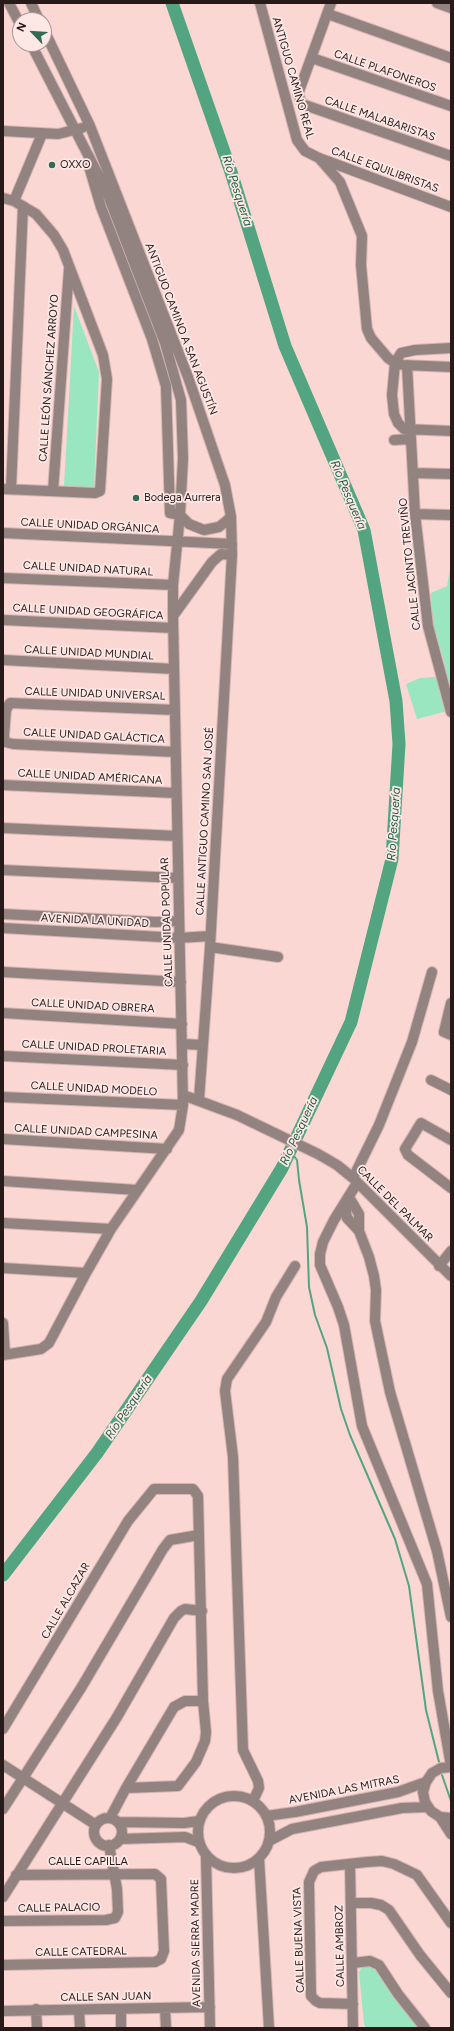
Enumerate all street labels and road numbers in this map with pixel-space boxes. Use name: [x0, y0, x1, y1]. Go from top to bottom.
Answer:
street label: ANTIGUO CAMINO REAL: [269, 15, 317, 141]
street label: CALLE PLAFONEROS: [332, 47, 438, 95]
street label: CALLE MALABARISTAS: [323, 94, 437, 144]
street label: CALLE EQUILIBRISTAS: [329, 144, 441, 196]
street label: ANTIGUO CAMINO A SAN AGUSTÍN: [142, 241, 220, 417]
street label: CALLE LEÓN SÁNCHEZ ARROYO: [37, 294, 61, 462]
street label: CALLE JACINTO TREVIÑO: [396, 497, 424, 631]
street label: CALLE UNIDAD ORGÁNICA: [20, 516, 160, 536]
street label: CALLE UNIDAD NATURAL: [23, 559, 153, 579]
street label: CALLE UNIDAD GEOGRÁFICA: [12, 601, 164, 623]
street label: CALLE UNIDAD MUNDIAL: [24, 643, 154, 663]
street label: CALLE UNIDAD UNIVERSAL: [24, 685, 166, 703]
street label: CALLE UNIDAD GALÁCTICA: [23, 726, 165, 746]
street label: CALLE ANTIGUO CAMINO SAN JOSÉ: [193, 726, 217, 916]
street label: CALLE UNIDAD AMÉRICANA: [17, 767, 163, 787]
street label: CALLE UNIDAD POPULAR: [158, 857, 176, 987]
street label: AVENIDA LA UNIDAD: [41, 912, 149, 930]
street label: CALLE UNIDAD OBRERA: [31, 996, 155, 1016]
street label: CALLE UNIDAD PROLETARIA: [21, 1038, 167, 1058]
street label: CALLE UNIDAD MODELO: [30, 1079, 158, 1099]
street label: CALLE UNIDAD CAMPESINA: [14, 1122, 158, 1142]
street label: CALLE DEL PALMAR: [354, 1163, 436, 1245]
street label: CALLE ALCAZAR: [39, 1560, 93, 1642]
street label: AVENIDA LAS MITRAS: [288, 1773, 400, 1807]
street label: CALLE CAPILLA: [48, 1855, 128, 1869]
street label: AVENIDA SIERRA MADRE: [188, 1879, 204, 2007]
street label: CALLE BUENA VISTA: [291, 1887, 307, 1993]
street label: CALLE PALACIO: [18, 1901, 100, 1915]
street label: CALLE AMBROZ: [333, 1905, 347, 1987]
street label: CALLE CATEDRAL: [35, 1945, 127, 1959]
street label: CALLE SAN JUAN: [60, 1990, 152, 2004]

